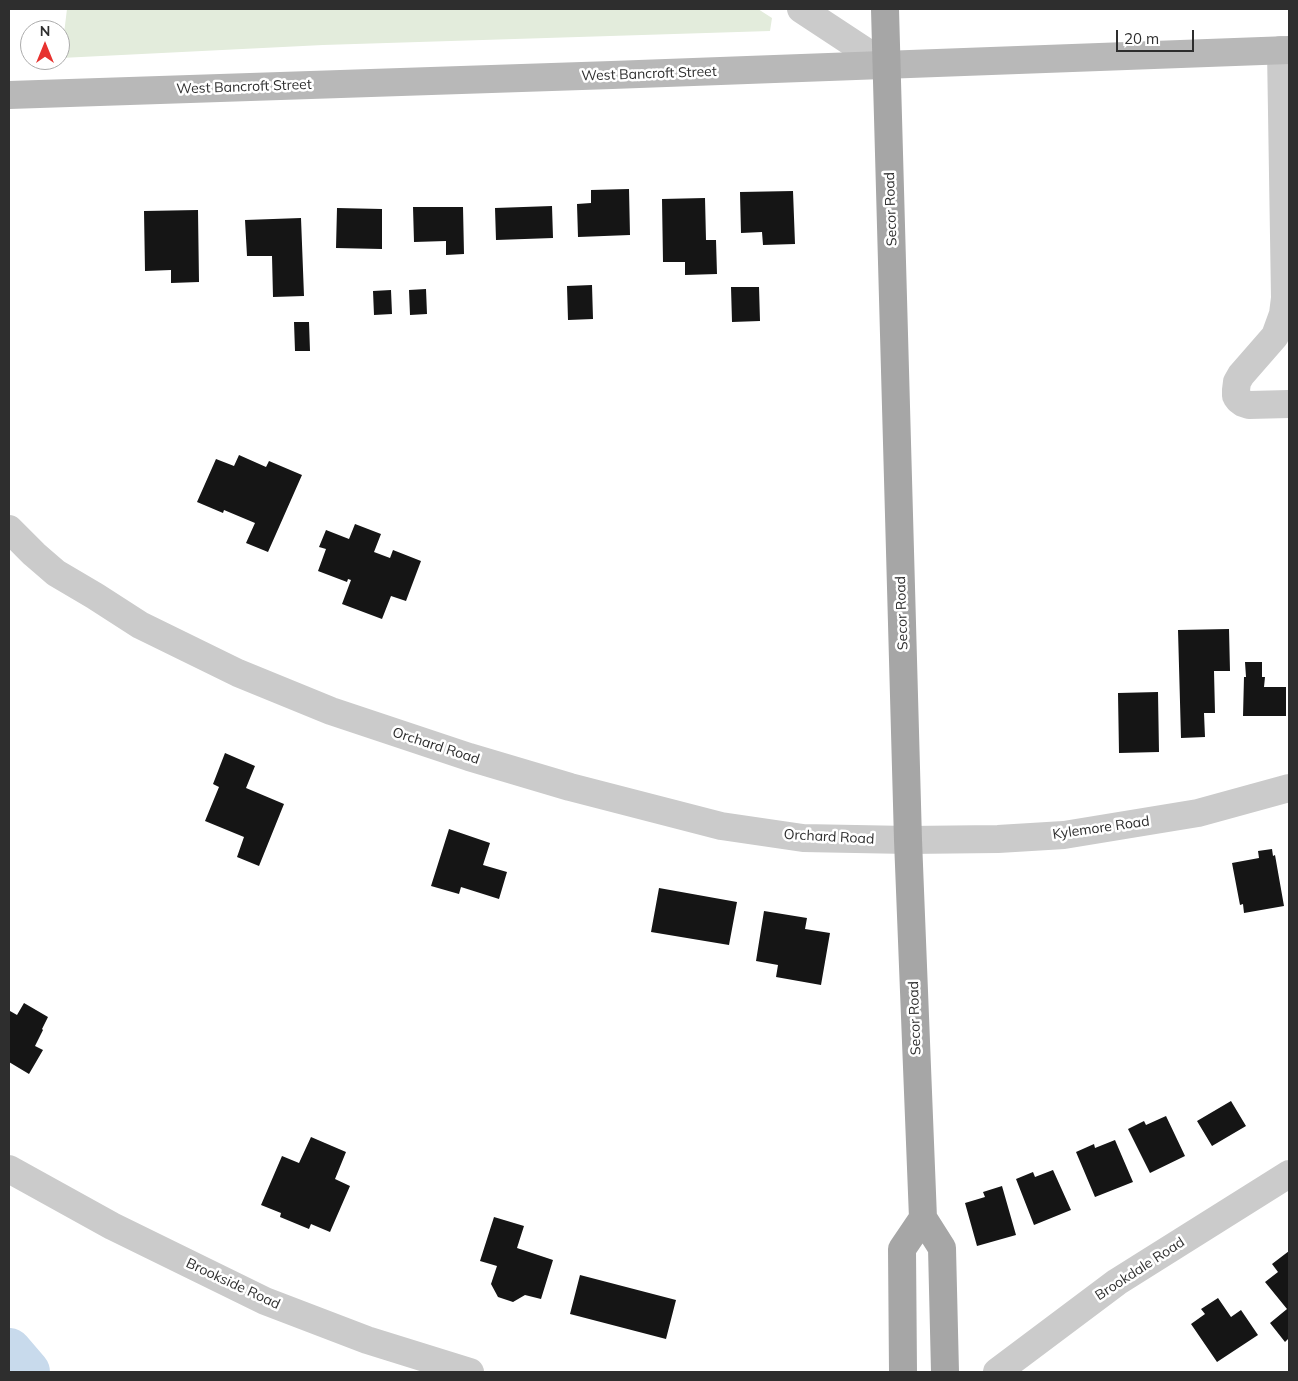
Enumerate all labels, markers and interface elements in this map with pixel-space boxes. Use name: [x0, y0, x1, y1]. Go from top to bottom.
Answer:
north arrow: [20, 20, 70, 70]
scale bar: [1118, 20, 1196, 52]
text: N: [40, 22, 50, 40]
text: 20 m: [1124, 29, 1159, 48]
street label: West Bancroft Street: [581, 63, 717, 85]
street label: West Bancroft Street: [176, 76, 312, 98]
street label: Secor Road: [881, 172, 901, 246]
street label: Secor Road: [892, 576, 912, 650]
street label: Orchard Road: [390, 724, 482, 768]
street label: Kylemore Road: [1051, 813, 1151, 843]
street label: Orchard Road: [783, 826, 875, 848]
street label: Secor Road: [905, 981, 925, 1055]
street label: Brookdale Road: [1092, 1234, 1188, 1304]
street label: Brookside Road: [183, 1255, 283, 1313]

